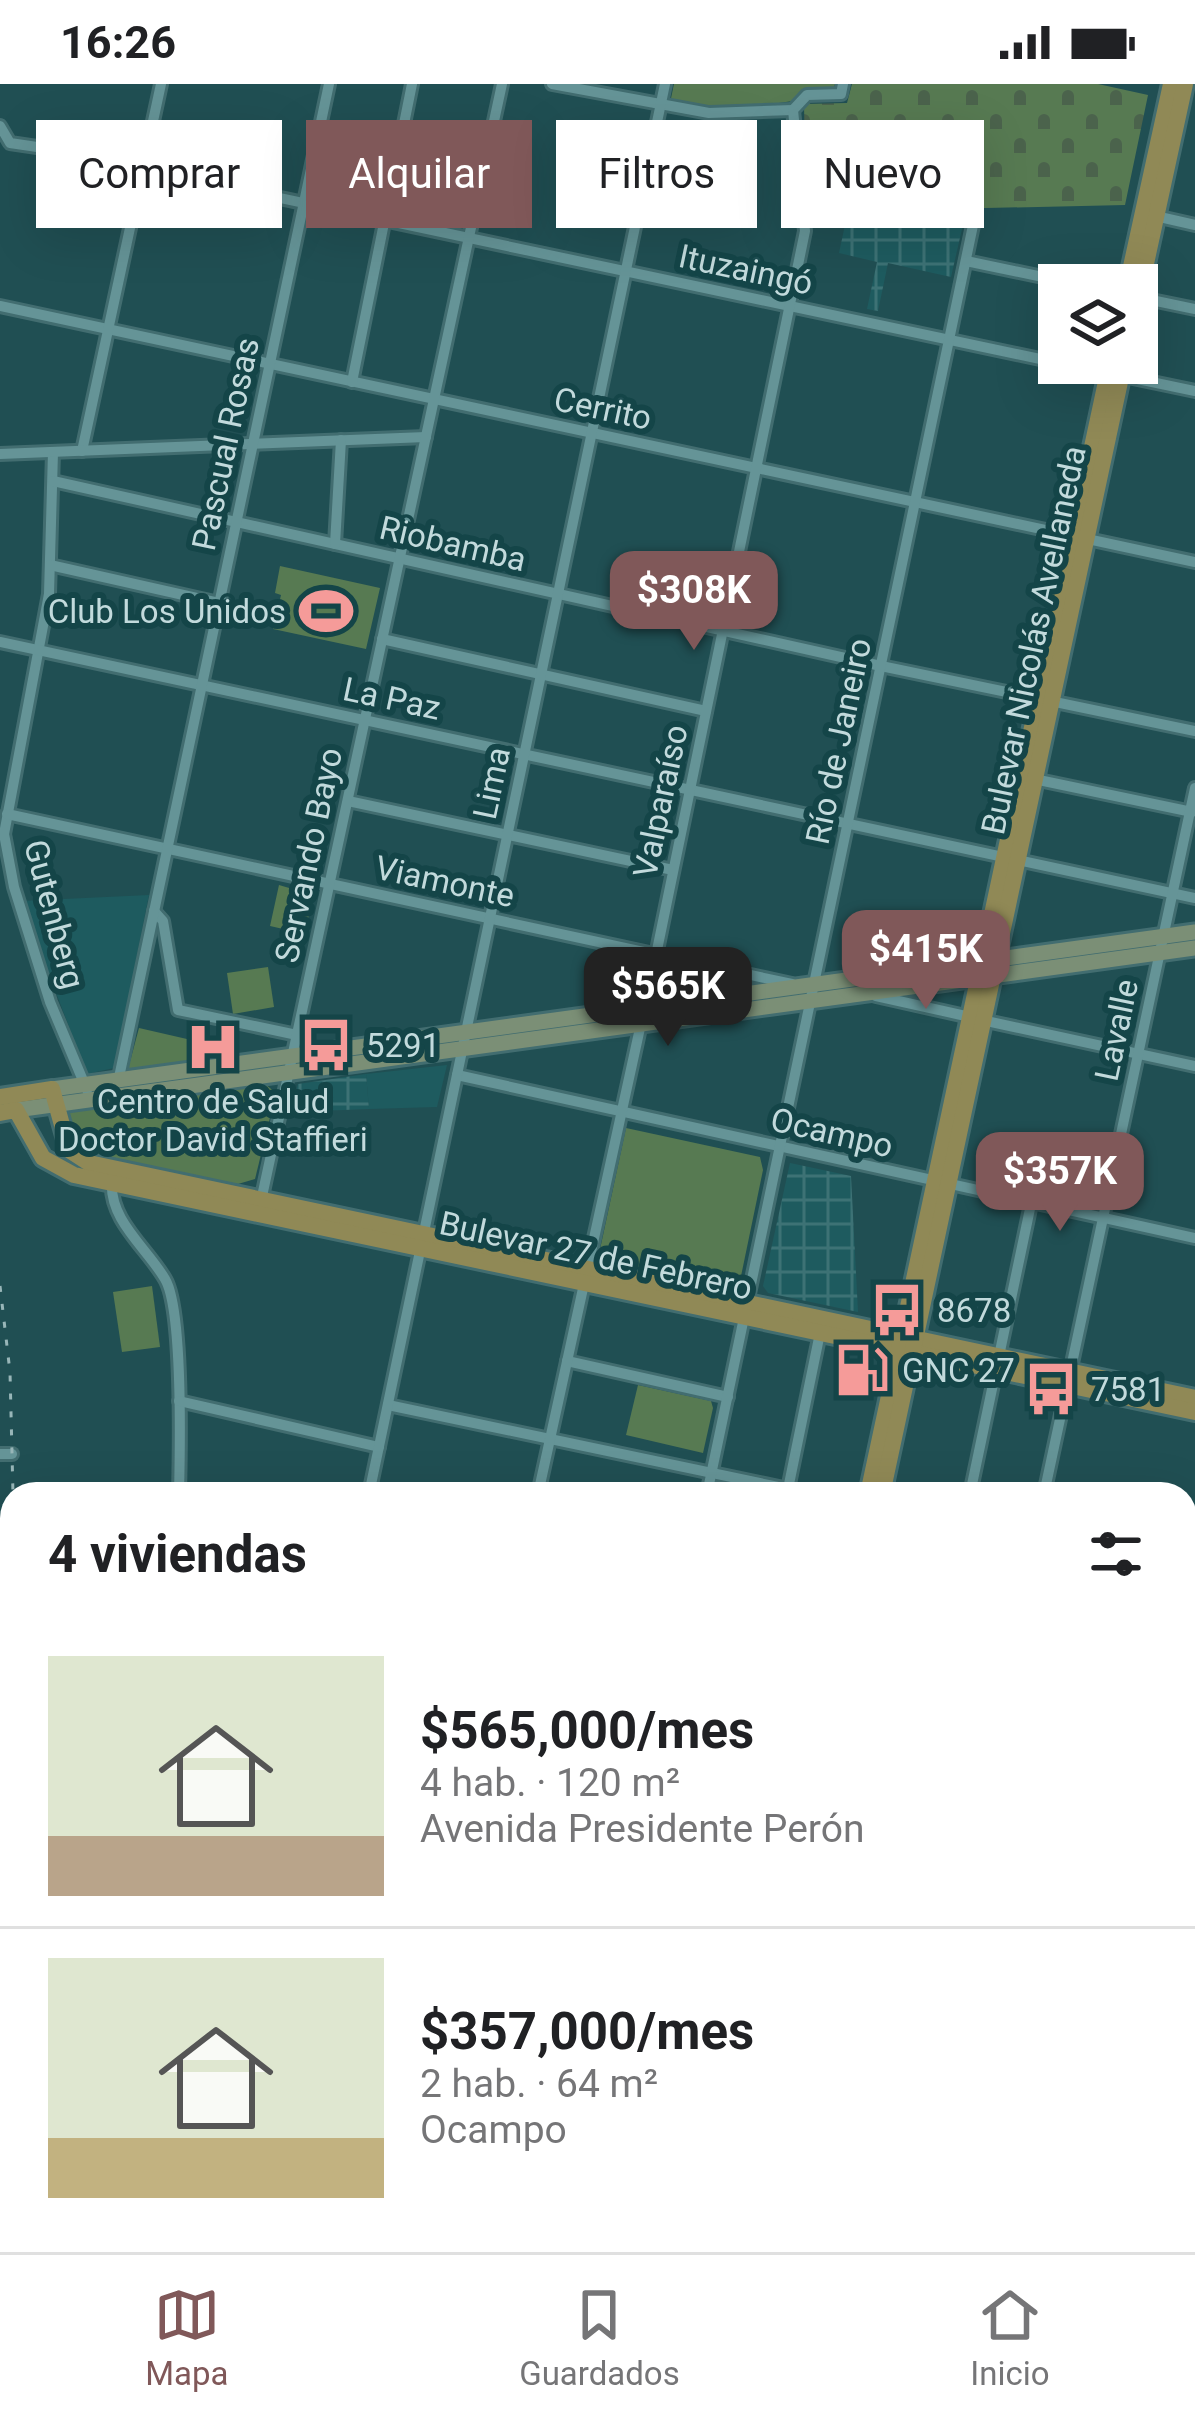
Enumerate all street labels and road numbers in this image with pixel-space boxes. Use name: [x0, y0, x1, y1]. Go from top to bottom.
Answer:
street label: Ituzaingó: [675, 236, 816, 303]
street label: Pascual Rosas: [184, 334, 267, 554]
street label: Cerrito: [551, 379, 655, 438]
street label: Bulevar Nicolás Avellaneda: [973, 442, 1094, 838]
street label: Riobamba: [376, 508, 530, 579]
street label: Río de Janeiro: [798, 635, 879, 848]
street label: La Paz: [339, 669, 444, 728]
street label: Valparaíso: [625, 721, 696, 881]
street label: Servando Bayo: [267, 744, 350, 966]
street label: Lima: [465, 744, 518, 823]
street label: Gutenberg: [16, 835, 93, 993]
street label: Viamonte: [372, 848, 518, 915]
street label: Lavalle: [1087, 976, 1146, 1084]
street label: Ocampo: [767, 1100, 897, 1165]
street label: Bulevar 27 de Febrero: [436, 1203, 756, 1308]

